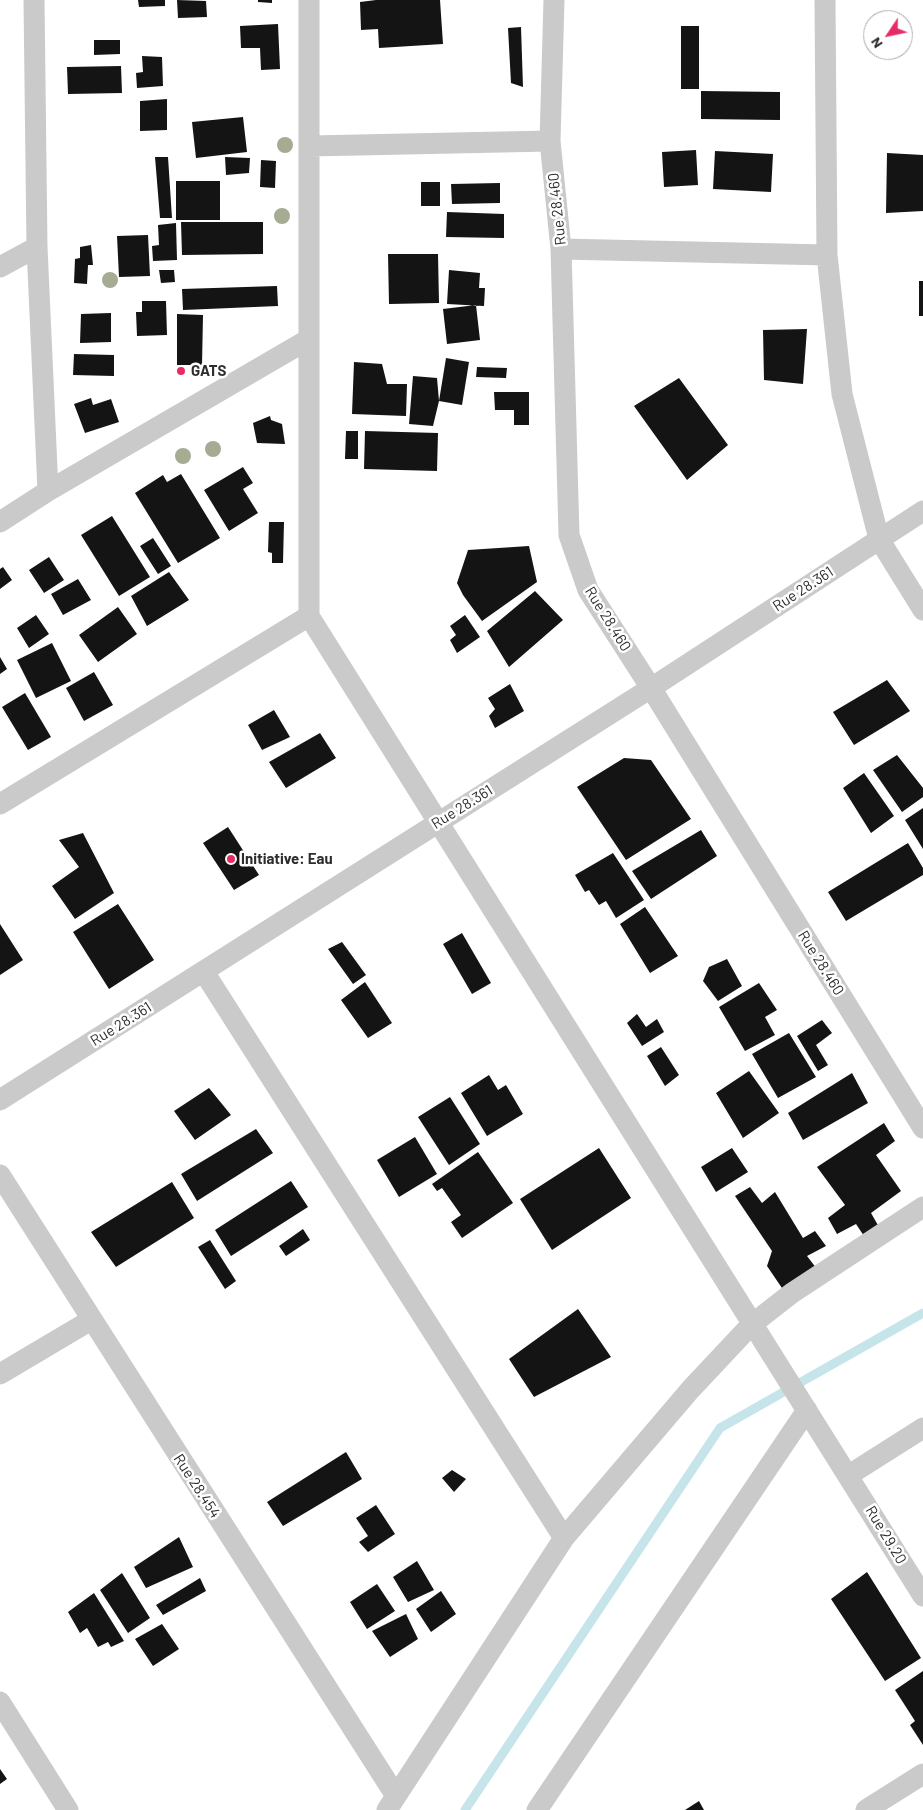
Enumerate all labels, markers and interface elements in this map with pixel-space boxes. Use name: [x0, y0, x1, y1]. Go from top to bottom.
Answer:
north arrow: [863, 10, 913, 60]
text: N: [866, 34, 886, 52]
street label: Rue 28.460: [544, 172, 570, 246]
place label: GATS: [191, 362, 226, 380]
marker: GATS: [175, 365, 187, 377]
street label: Rue 28.361: [769, 563, 837, 615]
street label: Rue 28.460: [581, 583, 635, 655]
street label: Rue 28.361: [428, 781, 496, 833]
place label: Initiative: Eau: [241, 850, 333, 868]
marker: Initiative: Eau: [225, 853, 237, 865]
street label: Rue 28.460: [794, 927, 848, 999]
street label: Rue 28.361: [87, 998, 155, 1050]
street label: Rue 28.454: [170, 1451, 224, 1521]
street label: Rue 29.20: [862, 1503, 910, 1567]

